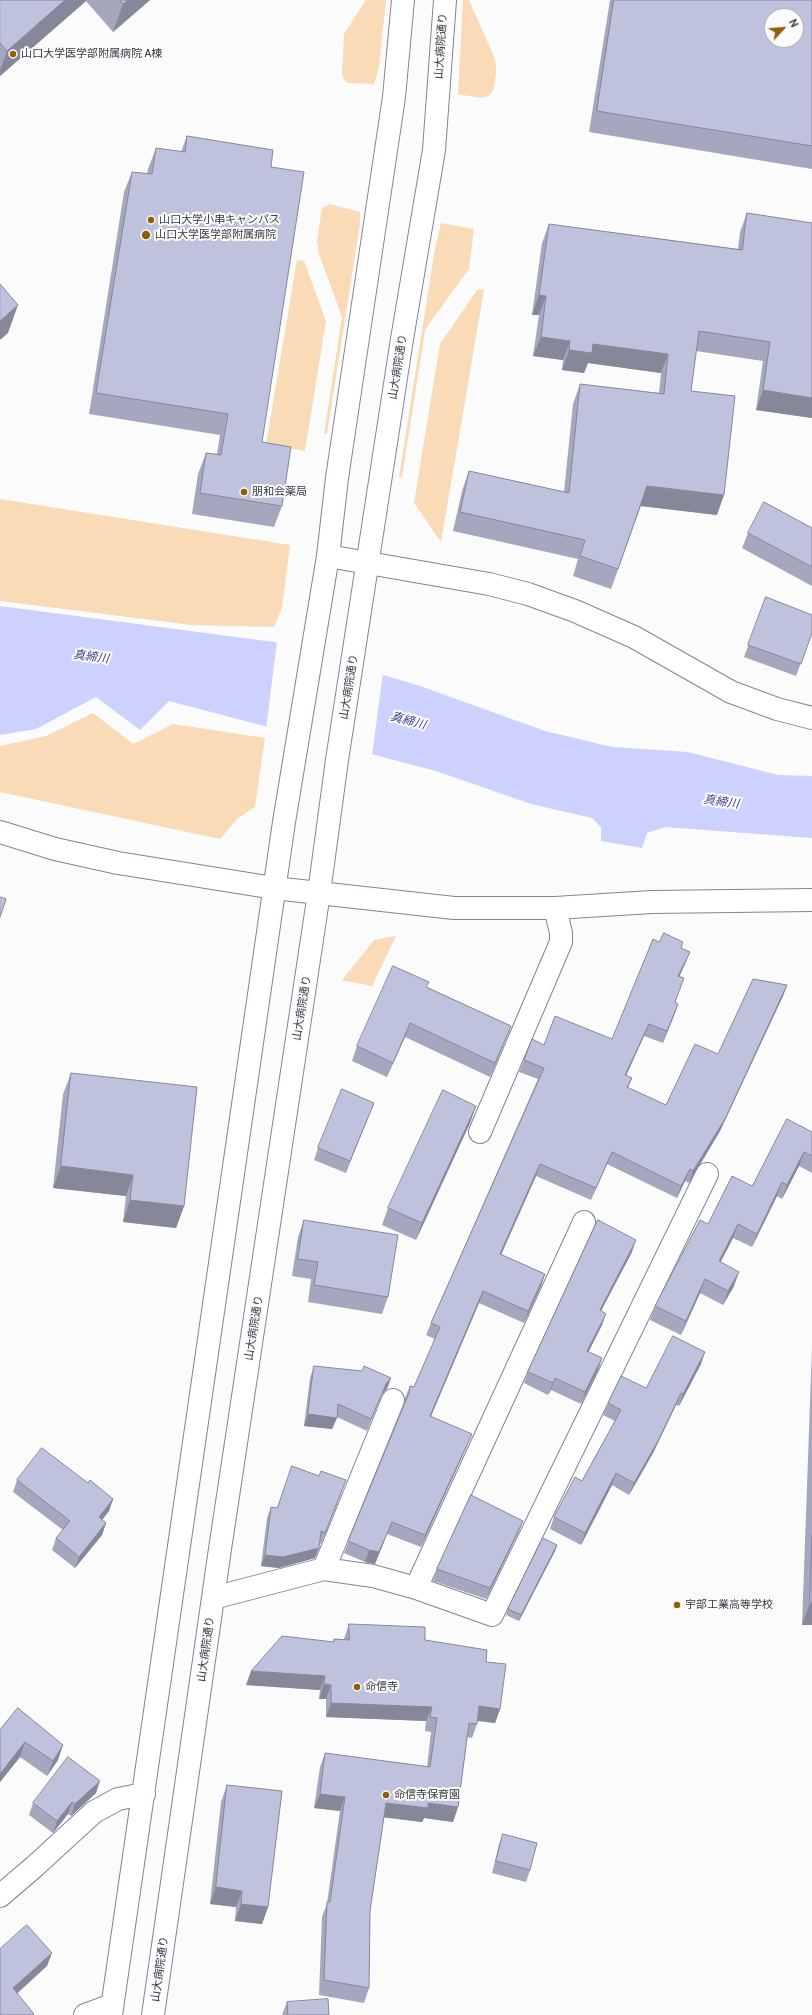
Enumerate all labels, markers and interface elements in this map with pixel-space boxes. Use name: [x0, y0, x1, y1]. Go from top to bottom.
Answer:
north arrow: [764, 8, 804, 48]
street label: 山大病院通り: [432, 13, 450, 79]
text: N: [786, 17, 802, 30]
place label: 山口大学医学部附属病院 A棟: [21, 47, 162, 61]
marker: 山口大学医学部附属病院 A棟: [8, 49, 18, 59]
place label: 山口大学小串キャンパス: [159, 213, 280, 227]
marker: 山口大学小串キャンパス: [146, 215, 156, 225]
place label: 山口大学医学部附属病院: [155, 228, 276, 242]
marker: 山口大学医学部附属病院: [140, 229, 152, 241]
street label: 山大病院通り: [386, 333, 410, 401]
place label: 朋和会薬局: [252, 485, 307, 499]
marker: 朋和会薬局: [239, 487, 249, 497]
water label: 真締川: [72, 648, 110, 666]
street label: 山大病院通り: [337, 653, 361, 721]
water label: 真締川: [389, 709, 427, 733]
water label: 真締川: [702, 792, 740, 812]
street label: 山大病院通り: [290, 974, 314, 1042]
street label: 山大病院通り: [242, 1294, 266, 1362]
place label: 宇部工業高等学校: [685, 1598, 773, 1612]
marker: 宇部工業高等学校: [672, 1600, 682, 1610]
street label: 山大病院通り: [195, 1615, 217, 1683]
place label: 命信寺: [365, 1680, 398, 1694]
marker: 命信寺: [352, 1682, 362, 1692]
place label: 命信寺保育園: [394, 1788, 460, 1802]
marker: 命信寺保育園: [381, 1790, 391, 1800]
street label: 山大病院通り: [149, 1935, 171, 2003]

